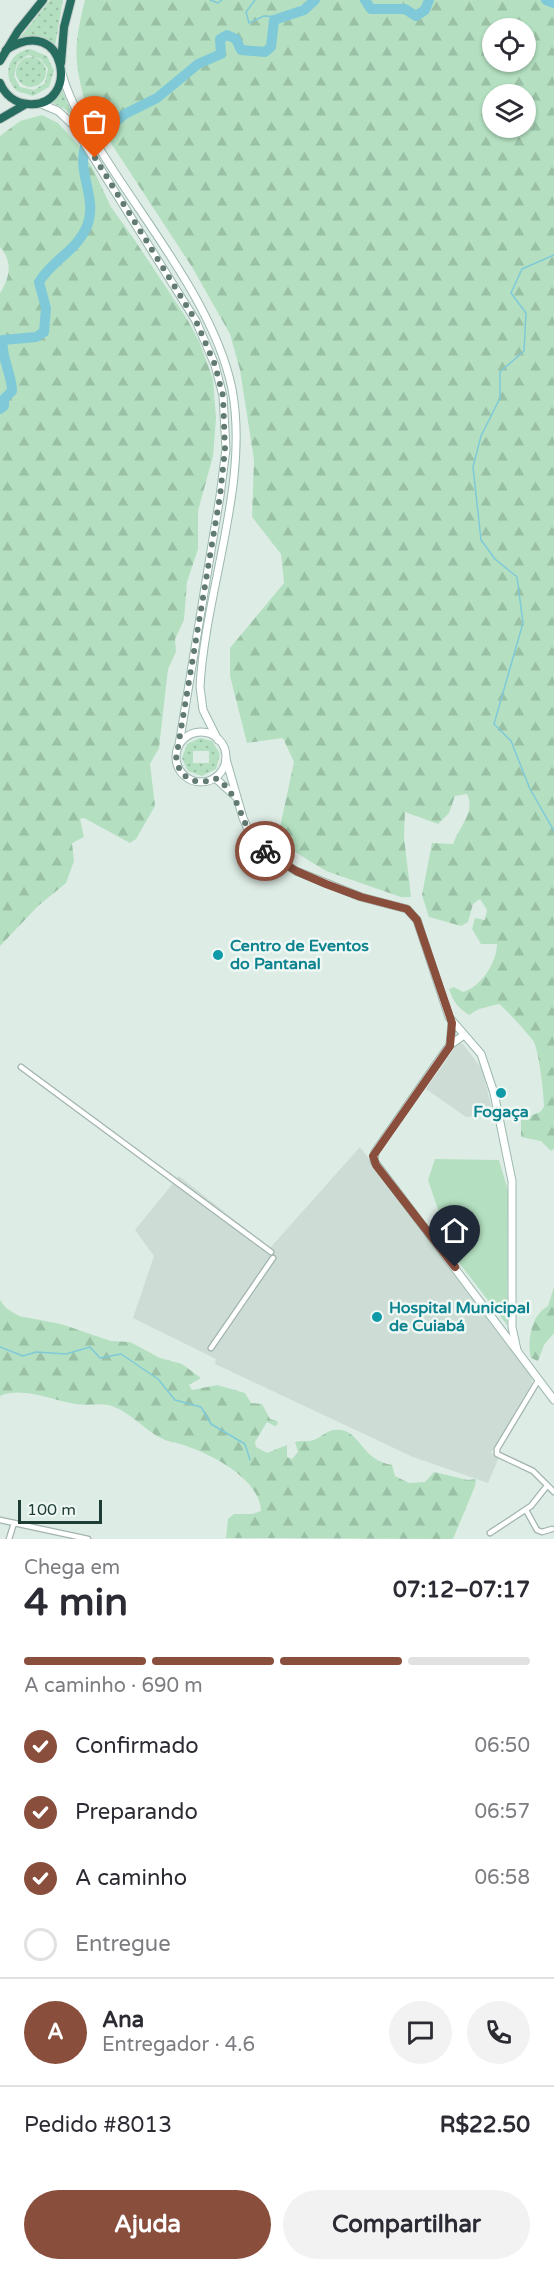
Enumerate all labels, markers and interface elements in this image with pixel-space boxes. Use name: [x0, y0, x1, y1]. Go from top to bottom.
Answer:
map controls: [482, 18, 536, 138]
button: locate: [482, 18, 536, 72]
button: layers: [482, 84, 536, 138]
pin: [69, 96, 120, 158]
icon: bag: [78, 105, 111, 138]
courier: [235, 821, 295, 881]
icon: bike: [249, 835, 282, 868]
place label: Centro de Eventos do Pantanal: [230, 936, 369, 974]
marker: Centro de Eventos do Pantanal: [211, 948, 225, 962]
marker: Fogaça: [494, 1086, 508, 1100]
place label: Fogaça: [473, 1102, 529, 1122]
pin: [429, 1205, 480, 1267]
icon: home: [438, 1214, 471, 1247]
place label: Hospital Municipal de Cuiabá: [389, 1298, 530, 1336]
marker: Hospital Municipal de Cuiabá: [370, 1310, 384, 1324]
scale bar: [18, 1497, 102, 1524]
text: 100 m: [27, 1500, 76, 1520]
text: Chega em: [24, 1556, 120, 1580]
text: 07:12–07:17: [393, 1577, 530, 1603]
text: 4 min: [24, 1579, 128, 1626]
text: A caminho · 690 m: [24, 1674, 203, 1698]
icon: check: [24, 1730, 57, 1763]
text: Confirmado: [75, 1733, 199, 1759]
text: 06:50: [475, 1734, 530, 1758]
icon: check: [24, 1796, 57, 1829]
text: Preparando: [75, 1799, 198, 1825]
text: 06:57: [475, 1800, 530, 1824]
icon: check: [24, 1862, 57, 1895]
text: A caminho: [75, 1865, 187, 1891]
text: 06:58: [475, 1866, 530, 1890]
text: Entregue: [75, 1931, 171, 1957]
button: chat: [389, 2001, 452, 2064]
button: phone: [467, 2001, 530, 2064]
text: Ana: [102, 2007, 144, 2033]
text: A: [47, 2019, 64, 2045]
text: Entregador · 4.6: [102, 2033, 255, 2057]
text: Pedido #8013: [24, 2112, 172, 2138]
text: R$22.50: [440, 2112, 530, 2138]
button: Ajuda: [24, 2190, 271, 2259]
button: Compartilhar: [283, 2190, 530, 2259]

